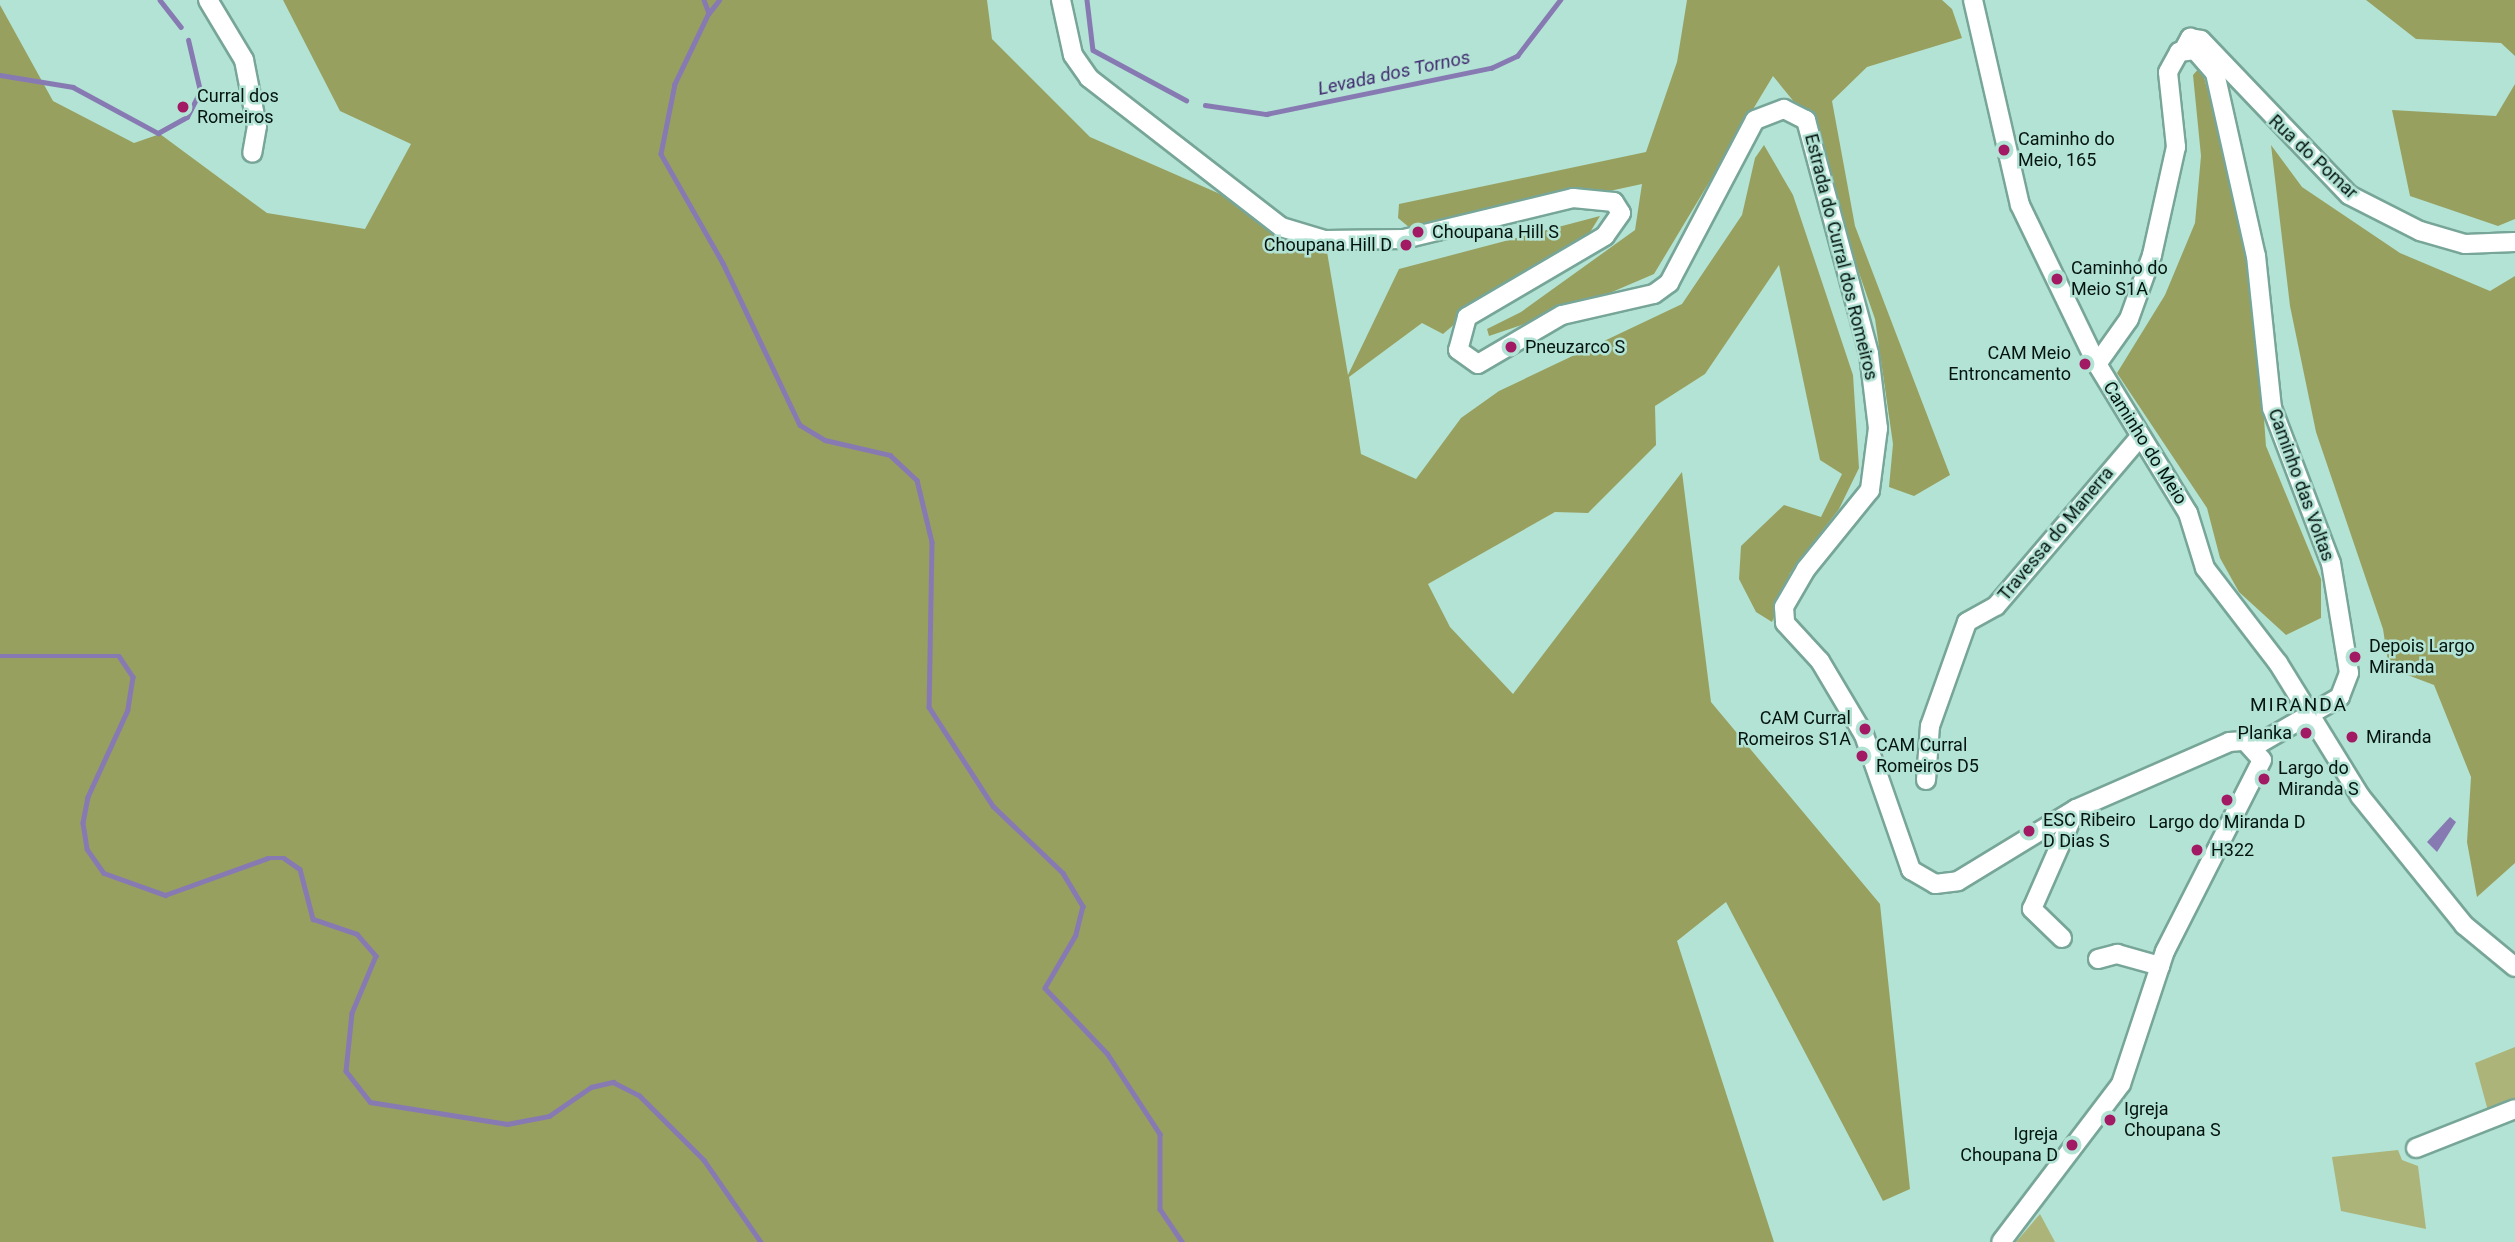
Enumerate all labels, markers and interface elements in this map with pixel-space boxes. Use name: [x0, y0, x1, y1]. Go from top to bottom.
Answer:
water label: Levada dos Tornos: [1316, 46, 1472, 100]
place label: Curral dos Romeiros: [197, 86, 279, 128]
marker: Curral dos Romeiros: [175, 99, 191, 115]
street label: Rua do Pomar: [2264, 110, 2362, 204]
place label: Caminho do Meio, 165: [2018, 129, 2115, 172]
street label: Estrada do Curral dos Romeiros: [1800, 132, 1882, 382]
marker: Caminho do Meio, 165: [1996, 142, 2012, 158]
place label: Choupana Hill S: [1432, 221, 1559, 243]
marker: Choupana Hill S: [1410, 224, 1426, 240]
place label: Choupana Hill D: [1264, 234, 1392, 256]
marker: Choupana Hill D: [1398, 237, 1414, 253]
place label: Caminho do Meio S1A: [2071, 258, 2168, 300]
marker: Caminho do Meio S1A: [2049, 271, 2065, 287]
place label: Pneuzarco S: [1525, 336, 1625, 358]
marker: Pneuzarco S: [1503, 339, 1519, 355]
place label: CAM Meio Entroncamento: [1948, 343, 2071, 386]
marker: CAM Meio Entroncamento: [2077, 356, 2093, 372]
street label: Caminho do Meio: [2098, 377, 2192, 509]
street label: Caminho das Voltas: [2263, 406, 2339, 564]
street label: Travessa do Manerra: [1994, 463, 2118, 605]
place label: Depois Largo Miranda: [2369, 636, 2475, 678]
marker: Depois Largo Miranda: [2347, 649, 2363, 665]
district label: MIRANDA: [2251, 694, 2347, 716]
place label: CAM Curral Romeiros S1A: [1737, 708, 1851, 750]
marker: CAM Curral Romeiros S1A: [1857, 721, 1873, 737]
place label: Planka: [2238, 722, 2292, 744]
marker: Planka: [2298, 725, 2314, 741]
place label: Miranda: [2366, 726, 2432, 748]
marker: Miranda: [2344, 729, 2360, 745]
place label: CAM Curral Romeiros D5: [1876, 735, 1979, 778]
marker: CAM Curral Romeiros D5: [1854, 748, 1870, 764]
place label: Largo do Miranda S: [2278, 758, 2359, 800]
marker: Largo do Miranda S: [2256, 771, 2272, 787]
marker: Largo do Miranda D: [2219, 792, 2235, 808]
place label: ESC Ribeiro D Dias S: [2043, 810, 2136, 852]
place label: Largo do Miranda D: [2149, 811, 2305, 833]
marker: ESC Ribeiro D Dias S: [2021, 823, 2037, 839]
place label: H322: [2211, 839, 2254, 861]
marker: H322: [2189, 842, 2205, 858]
place label: Igreja Choupana S: [2124, 1099, 2221, 1142]
marker: Igreja Choupana S: [2102, 1112, 2118, 1128]
place label: Igreja Choupana D: [1960, 1124, 2058, 1166]
marker: Igreja Choupana D: [2064, 1137, 2080, 1153]

